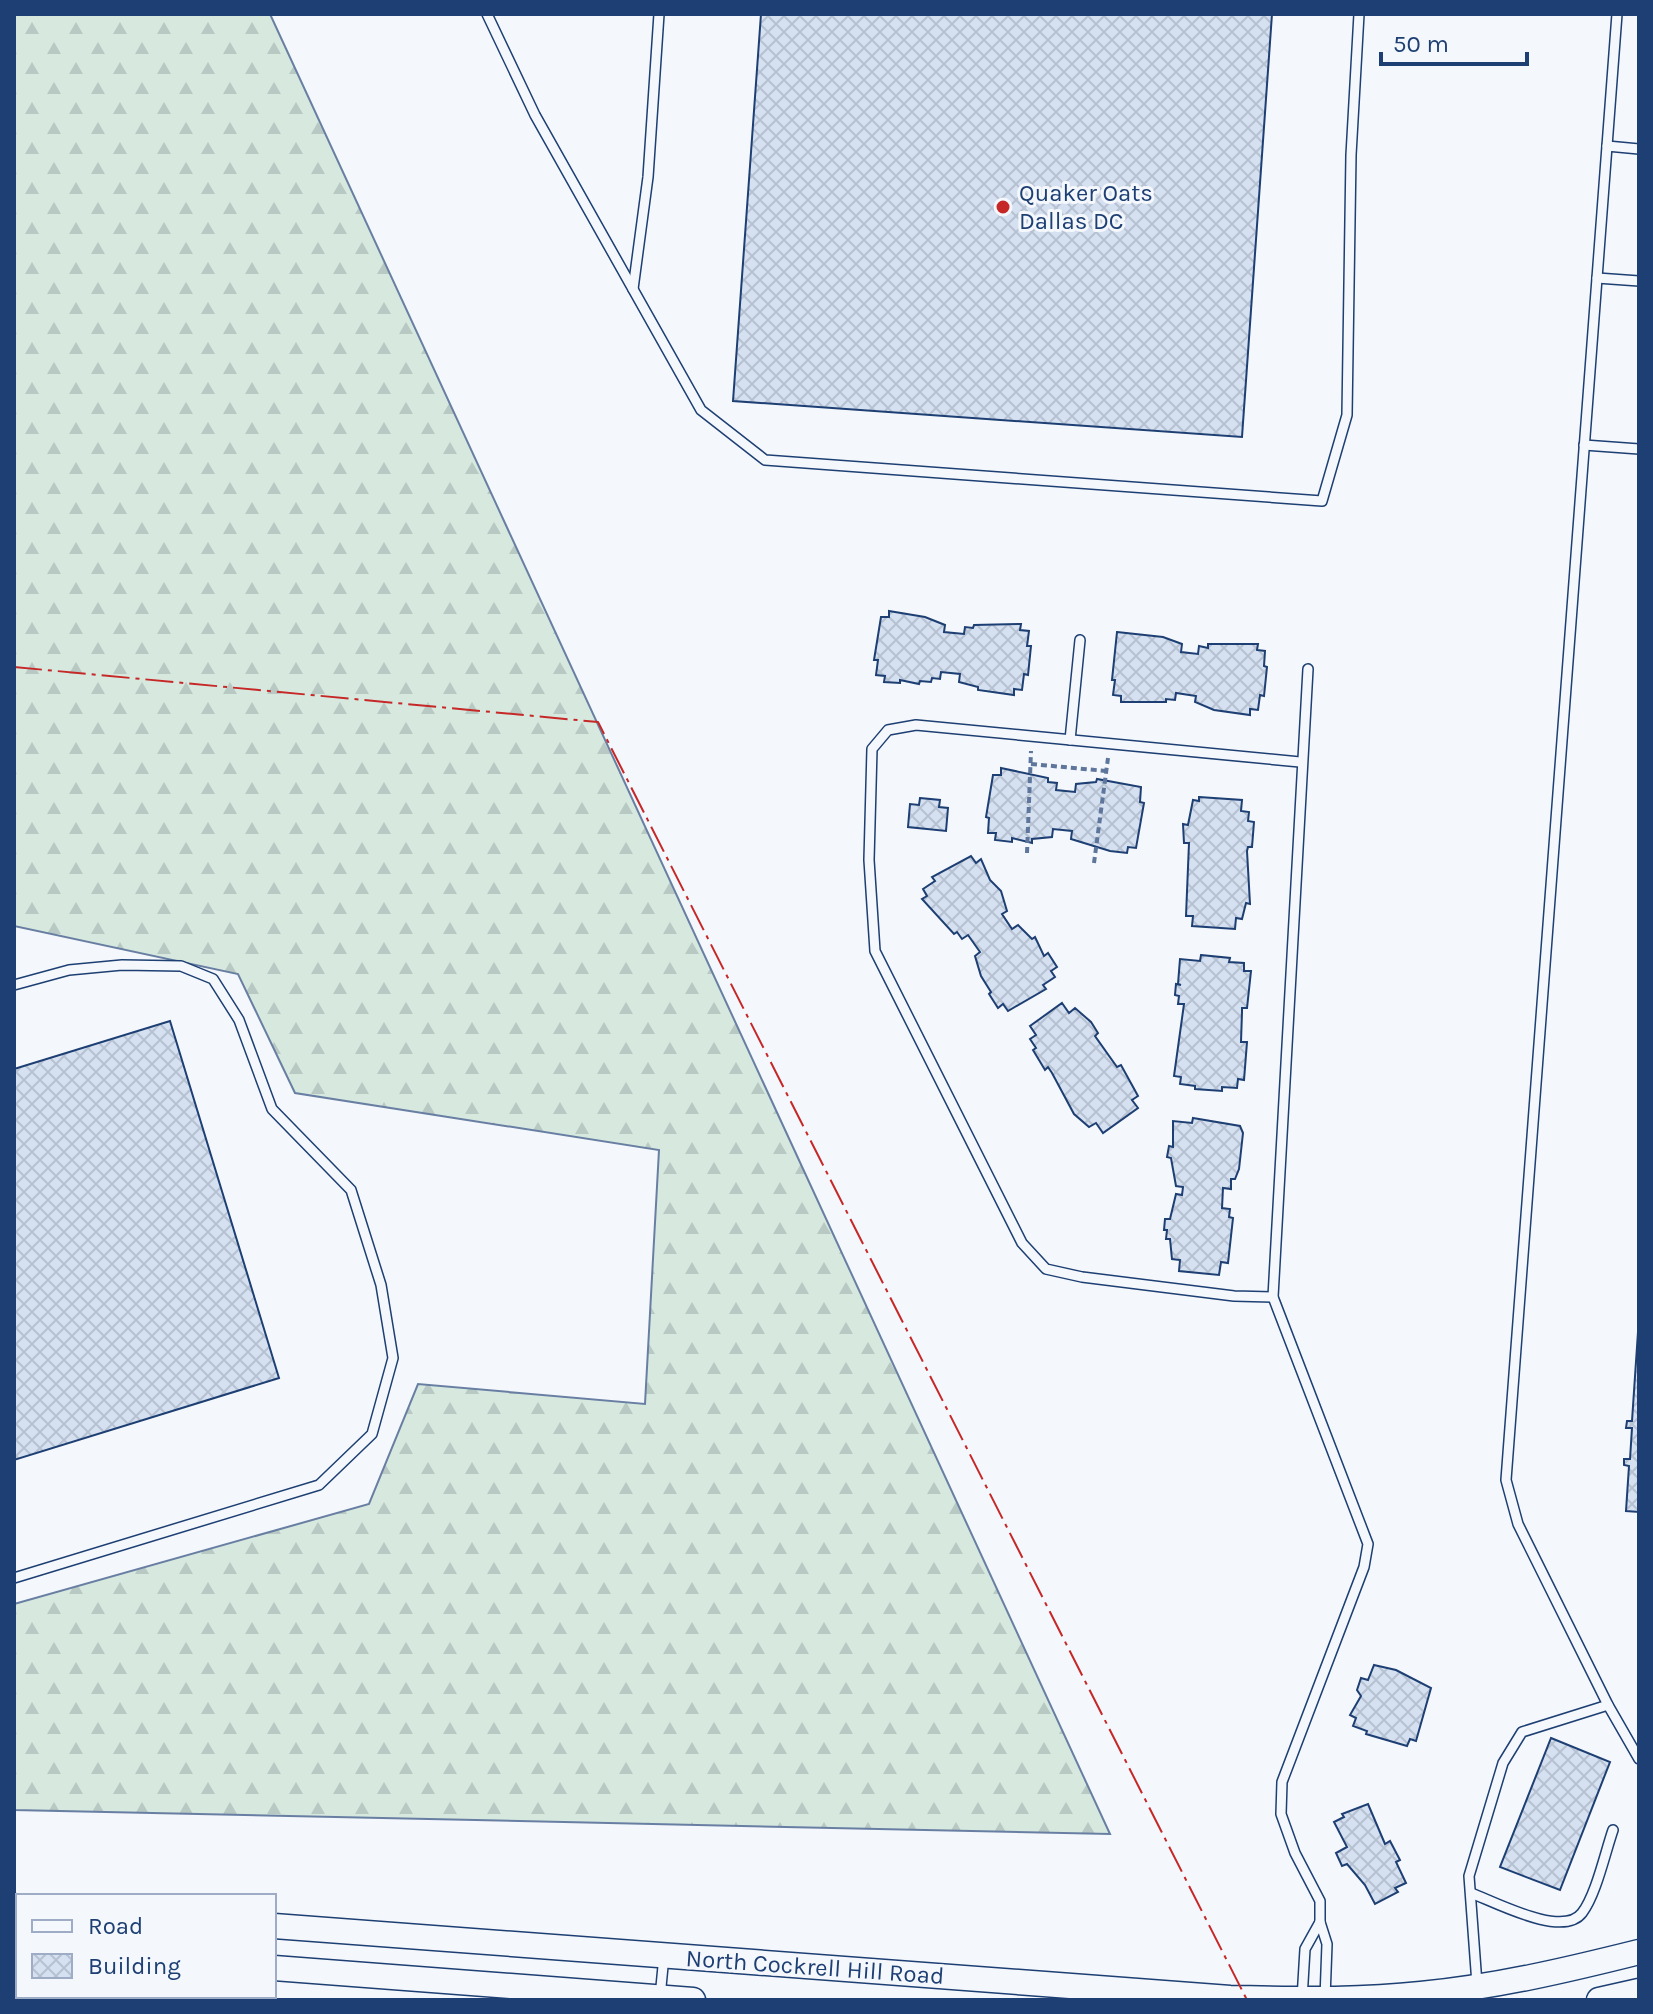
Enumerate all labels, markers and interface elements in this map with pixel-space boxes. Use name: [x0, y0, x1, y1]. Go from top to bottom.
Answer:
scale bar: [1381, 16, 1527, 66]
text: 50 m: [1393, 30, 1449, 58]
place label: Quaker Oats Dallas DC: [1019, 179, 1153, 235]
marker: Quaker Oats Dallas DC: [994, 198, 1012, 216]
legend: [16, 1894, 276, 1998]
text: Road: [88, 1912, 143, 1940]
street label: North Cockrell Hill Road: [685, 1944, 945, 1990]
text: Building: [88, 1952, 181, 1980]

